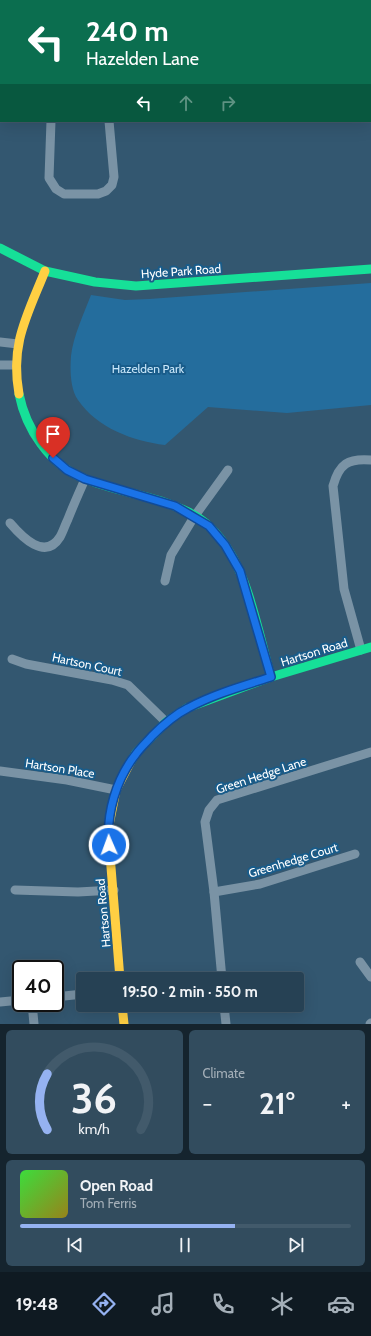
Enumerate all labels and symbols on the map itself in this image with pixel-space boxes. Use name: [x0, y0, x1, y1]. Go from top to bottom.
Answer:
street label: Hyde Park Road: [140, 261, 222, 281]
park label: Hazelden Park: [112, 361, 185, 376]
pin: [36, 417, 70, 458]
street label: Hartson Road: [279, 635, 349, 669]
street label: Hartson Court: [51, 649, 123, 679]
street label: Green Hedge Lane: [214, 753, 308, 797]
street label: Hartson Place: [24, 755, 96, 781]
position arrow: [88, 824, 130, 866]
street label: Greenhedge Court: [246, 839, 340, 881]
street label: Hartson Road: [93, 878, 113, 948]
speed limit sign: 40: [12, 960, 64, 1012]

